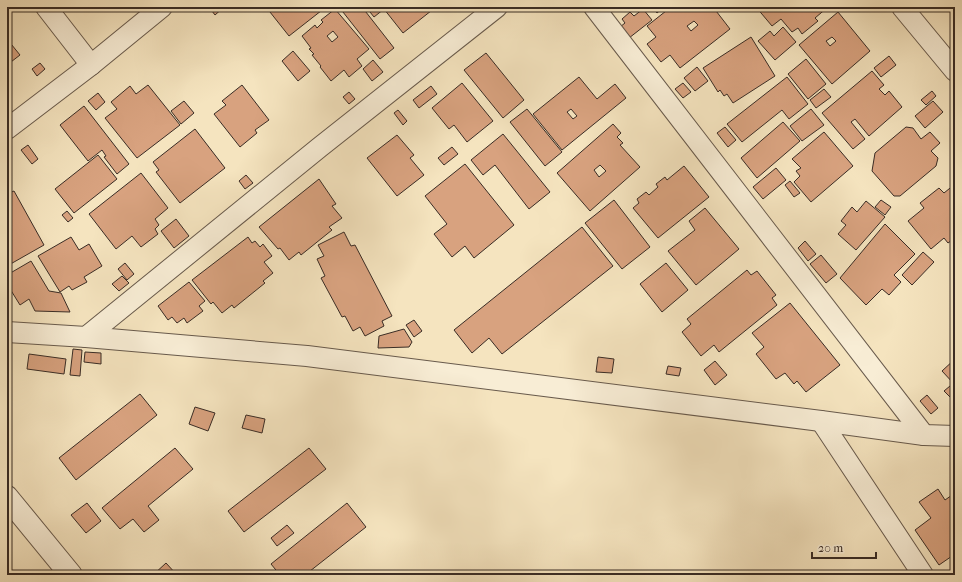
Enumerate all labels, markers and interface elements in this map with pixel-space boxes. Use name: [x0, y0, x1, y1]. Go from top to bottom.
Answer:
scale bar: [812, 534, 876, 560]
text: 20 m: [818, 541, 843, 555]

